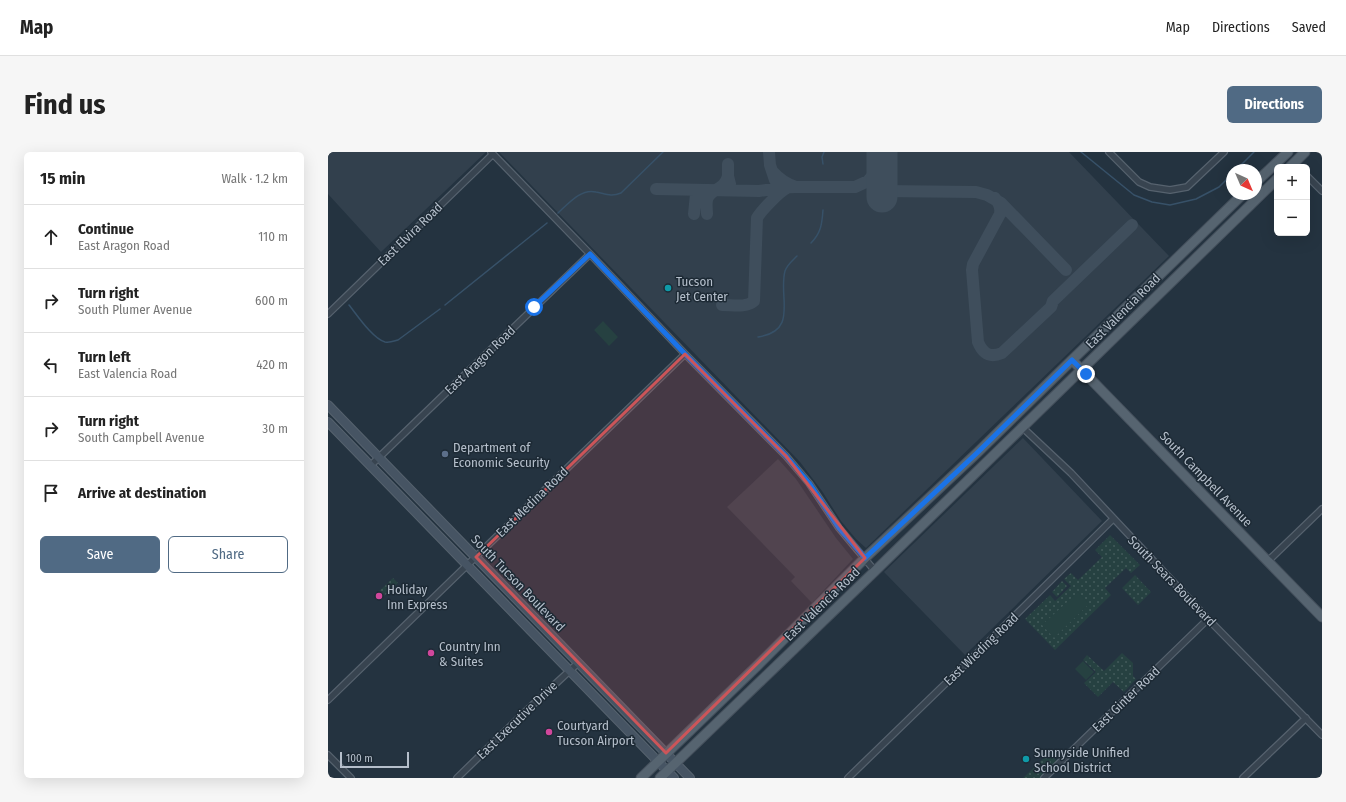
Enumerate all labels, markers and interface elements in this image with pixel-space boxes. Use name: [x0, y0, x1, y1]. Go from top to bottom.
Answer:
text: Map: [20, 16, 53, 39]
text: Map: [1166, 19, 1190, 36]
text: Directions: [1212, 19, 1270, 36]
text: Saved: [1292, 19, 1326, 36]
button: Directions: [1227, 86, 1322, 123]
text: Find us: [24, 88, 106, 121]
north arrow: [1226, 164, 1262, 200]
map controls: [1274, 164, 1310, 236]
button: +: [1274, 164, 1310, 200]
text: 15 min: [40, 168, 85, 189]
text: Walk · 1.2 km: [221, 171, 288, 186]
street label: East Elvira Road: [375, 199, 445, 269]
button: −: [1274, 200, 1310, 236]
text: Continue: [78, 220, 134, 238]
icon: ahead: [40, 226, 62, 248]
text: 110 m: [258, 229, 288, 244]
text: East Aragon Road: [78, 238, 170, 253]
street label: East Valencia Road: [1083, 271, 1163, 351]
place label: Tucson Jet Center: [676, 274, 728, 304]
marker: Tucson Jet Center: [663, 283, 673, 293]
text: Turn right: [78, 284, 139, 302]
icon: right: [40, 290, 62, 312]
text: 600 m: [255, 293, 288, 308]
route start: [525, 298, 543, 316]
text: South Plumer Avenue: [78, 302, 192, 317]
street label: East Aragon Road: [442, 323, 518, 397]
text: Turn left: [78, 348, 131, 366]
icon: left: [40, 354, 62, 376]
text: 420 m: [256, 357, 288, 372]
route end: [1077, 365, 1095, 383]
text: East Valencia Road: [78, 366, 177, 381]
text: Turn right: [78, 412, 139, 430]
icon: right: [40, 418, 62, 440]
text: 30 m: [262, 421, 288, 436]
street label: South Campbell Avenue: [1157, 428, 1255, 530]
text: South Campbell Avenue: [78, 430, 204, 445]
place label: Department of Economic Security: [453, 440, 550, 470]
marker: Department of Economic Security: [440, 449, 450, 459]
street label: East Medina Road: [493, 464, 571, 540]
icon: arrive: [40, 482, 62, 504]
text: Arrive at destination: [78, 484, 206, 502]
street label: South Tucson Boulevard: [468, 532, 568, 634]
street label: South Sears Boulevard: [1125, 533, 1219, 629]
button: Save: [40, 536, 160, 573]
button: Share: [168, 536, 288, 573]
street label: East Valencia Road: [781, 564, 863, 644]
place label: Holiday Inn Express: [387, 582, 448, 612]
marker: Holiday Inn Express: [374, 591, 384, 601]
street label: East Wieding Road: [941, 610, 1021, 688]
place label: Country Inn & Suites: [439, 639, 501, 669]
marker: Country Inn & Suites: [426, 648, 436, 658]
street label: East Ginter Road: [1089, 663, 1163, 735]
street label: East Executive Drive: [474, 678, 560, 762]
place label: Courtyard Tucson Airport: [557, 718, 635, 748]
marker: Courtyard Tucson Airport: [544, 727, 554, 737]
place label: Sunnyside Unified School District: [1034, 745, 1130, 775]
scale bar: [340, 750, 409, 769]
text: 100 m: [346, 752, 373, 765]
marker: Sunnyside Unified School District: [1021, 754, 1031, 764]

